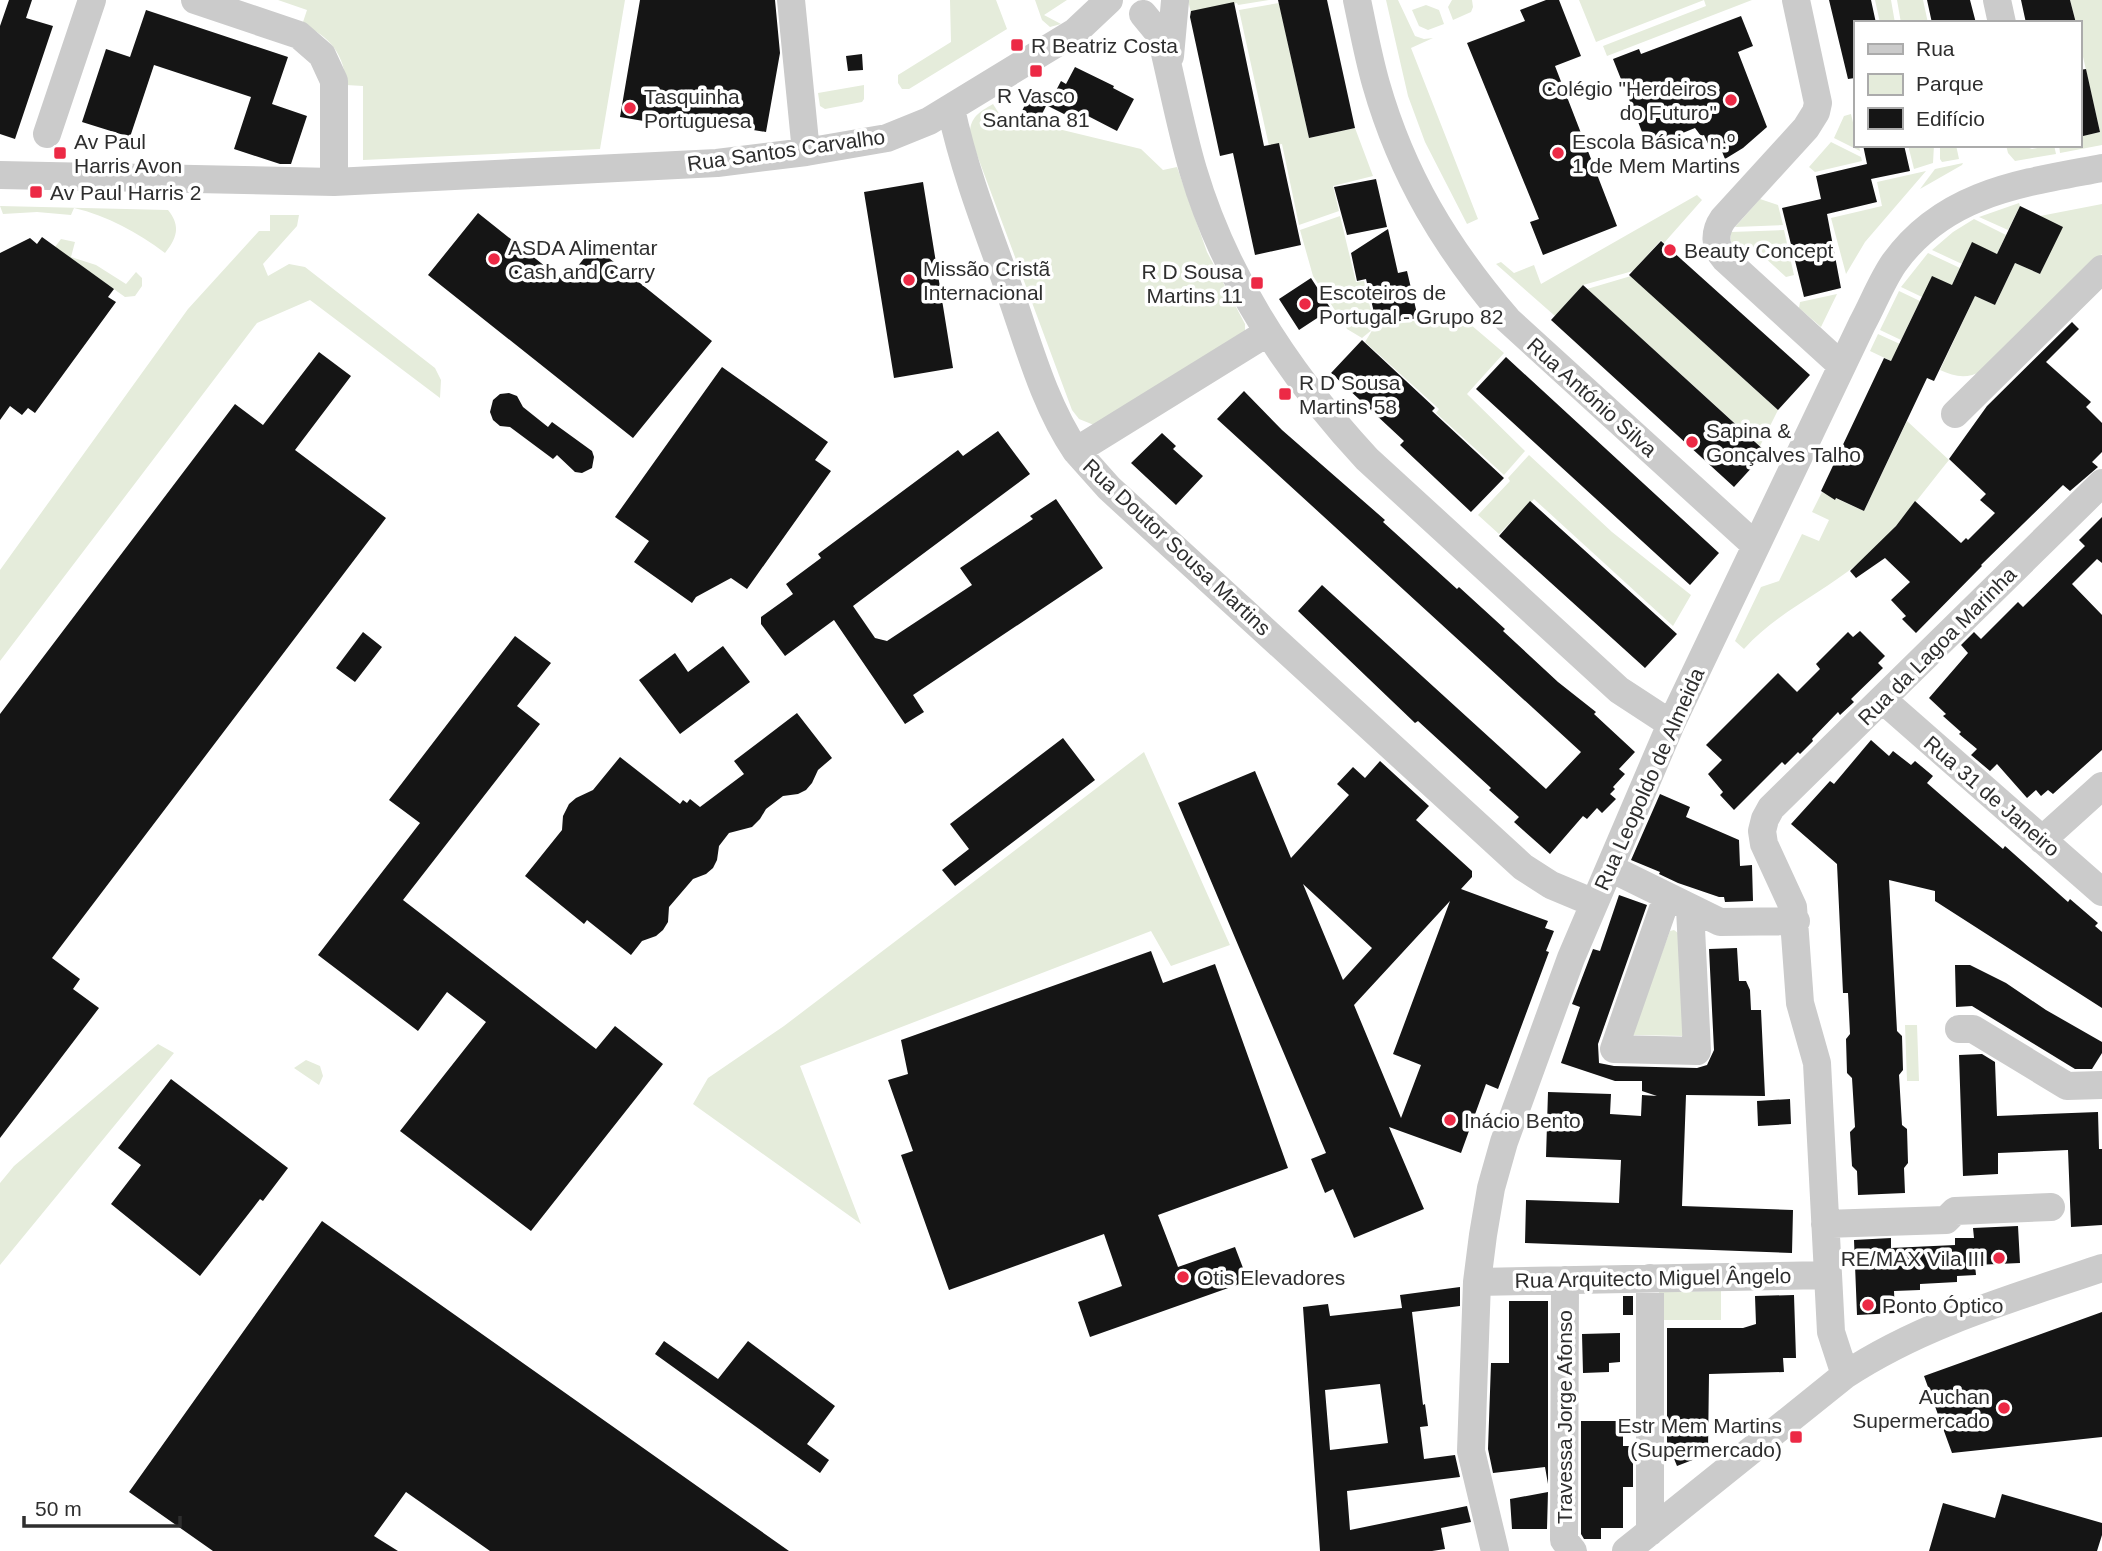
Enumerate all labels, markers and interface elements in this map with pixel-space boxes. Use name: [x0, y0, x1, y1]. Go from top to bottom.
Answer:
legend: [1854, 21, 2081, 147]
place label: R Beatriz Costa: [1031, 34, 1178, 57]
marker: R Beatriz Costa: [1009, 37, 1025, 53]
text: Rua: [1916, 37, 1955, 60]
marker: R Vasco Santana 81: [1028, 63, 1044, 79]
text: Parque: [1916, 72, 1984, 95]
place label: Colégio "Herdeiros do Futuro": [1541, 77, 1717, 124]
place label: R Vasco Santana 81: [982, 84, 1090, 131]
place label: Tasquinha Portuguesa: [644, 85, 752, 132]
marker: Colégio "Herdeiros do Futuro": [1723, 92, 1739, 108]
marker: Tasquinha Portuguesa: [622, 100, 638, 116]
text: Edifício: [1916, 107, 1985, 130]
street label: Rua Santos Carvalho: [686, 125, 886, 175]
place label: Av Paul Harris Avon: [74, 130, 182, 177]
place label: Escola Básica n.º 1 de Mem Martins: [1572, 130, 1740, 177]
marker: Av Paul Harris Avon: [52, 145, 68, 161]
marker: Escola Básica n.º 1 de Mem Martins: [1550, 145, 1566, 161]
place label: Av Paul Harris 2: [50, 181, 201, 204]
marker: Av Paul Harris 2: [28, 184, 44, 200]
place label: ASDA Alimentar Cash and Carry: [508, 236, 657, 283]
place label: Beauty Concept: [1684, 239, 1834, 262]
marker: Beauty Concept: [1662, 242, 1678, 258]
marker: ASDA Alimentar Cash and Carry: [486, 251, 502, 267]
place label: Missão Cristã Internacional: [923, 257, 1051, 304]
place label: R D Sousa Martins 11: [1141, 260, 1243, 307]
marker: Missão Cristã Internacional: [901, 272, 917, 288]
marker: R D Sousa Martins 11: [1249, 275, 1265, 291]
place label: Escoteiros de Portugal - Grupo 82: [1319, 281, 1503, 328]
marker: Escoteiros de Portugal - Grupo 82: [1297, 296, 1313, 312]
street label: Rua António Silva: [1523, 333, 1662, 461]
place label: R D Sousa Martins 58: [1299, 371, 1401, 418]
marker: R D Sousa Martins 58: [1277, 386, 1293, 402]
place label: Sapina & Gonçalves Talho: [1706, 419, 1861, 466]
marker: Sapina & Gonçalves Talho: [1684, 434, 1700, 450]
street label: Rua Doutor Sousa Martins: [1079, 454, 1275, 640]
street label: Rua da Lagoa Marinha: [1853, 562, 2021, 730]
street label: Rua Leopoldo de Almeida: [1590, 664, 1709, 894]
street label: Rua 31 de Janeiro: [1920, 731, 2064, 861]
place label: Inácio Bento: [1464, 1109, 1581, 1132]
marker: Inácio Bento: [1442, 1112, 1458, 1128]
place label: RE/MAX Vila III: [1841, 1247, 1985, 1270]
marker: RE/MAX Vila III: [1991, 1250, 2007, 1266]
street label: Rua Arquitecto Miguel Ângelo: [1514, 1264, 1792, 1292]
place label: Otis Elevadores: [1197, 1266, 1345, 1289]
marker: Otis Elevadores: [1175, 1269, 1191, 1285]
place label: Ponto Óptico: [1882, 1294, 2003, 1317]
marker: Ponto Óptico: [1860, 1297, 1876, 1313]
street label: Travessa Jorge Afonso: [1553, 1310, 1576, 1524]
place label: Auchan Supermercado: [1852, 1385, 1990, 1432]
marker: Auchan Supermercado: [1996, 1400, 2012, 1416]
place label: Estr Mem Martins (Supermercado): [1617, 1414, 1782, 1461]
marker: Estr Mem Martins (Supermercado): [1788, 1429, 1804, 1445]
scale bar: [24, 1484, 180, 1528]
text: 50 m: [35, 1497, 82, 1520]

